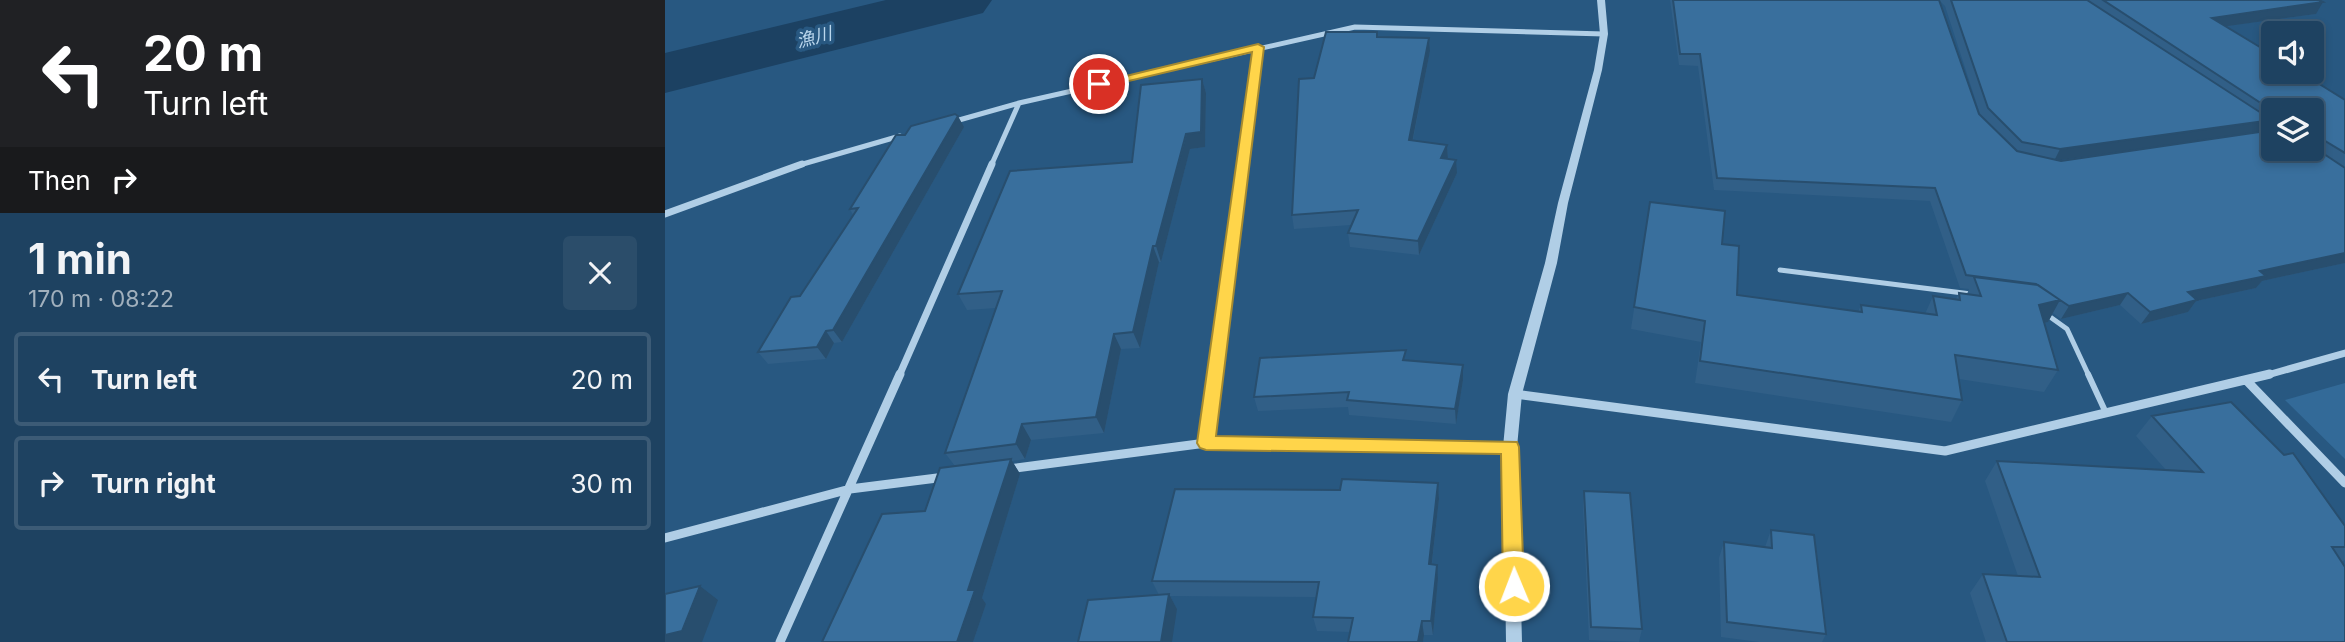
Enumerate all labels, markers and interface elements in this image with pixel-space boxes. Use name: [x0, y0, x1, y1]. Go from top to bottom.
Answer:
map controls: [2261, 21, 2324, 161]
button: sound: [2261, 21, 2324, 84]
water label: 漁川: [794, 22, 836, 52]
text: 20 m: [143, 24, 263, 83]
icon: left: [28, 28, 119, 119]
pin: [1069, 54, 1129, 114]
icon: arrive: [1080, 65, 1118, 103]
text: Turn left: [143, 84, 268, 123]
button: layers: [2261, 98, 2324, 161]
icon: right: [105, 161, 143, 199]
text: Then: [28, 165, 91, 196]
text: 1 min: [28, 233, 132, 284]
button: close: [563, 236, 637, 310]
text: 170 m · 08:22: [28, 285, 174, 313]
icon: left: [32, 360, 70, 398]
text: Turn left: [91, 364, 197, 395]
text: 20 m: [571, 364, 633, 395]
icon: right: [32, 464, 70, 502]
text: Turn right: [91, 468, 216, 499]
text: 30 m: [570, 468, 633, 499]
position arrow: [1477, 549, 1551, 623]

